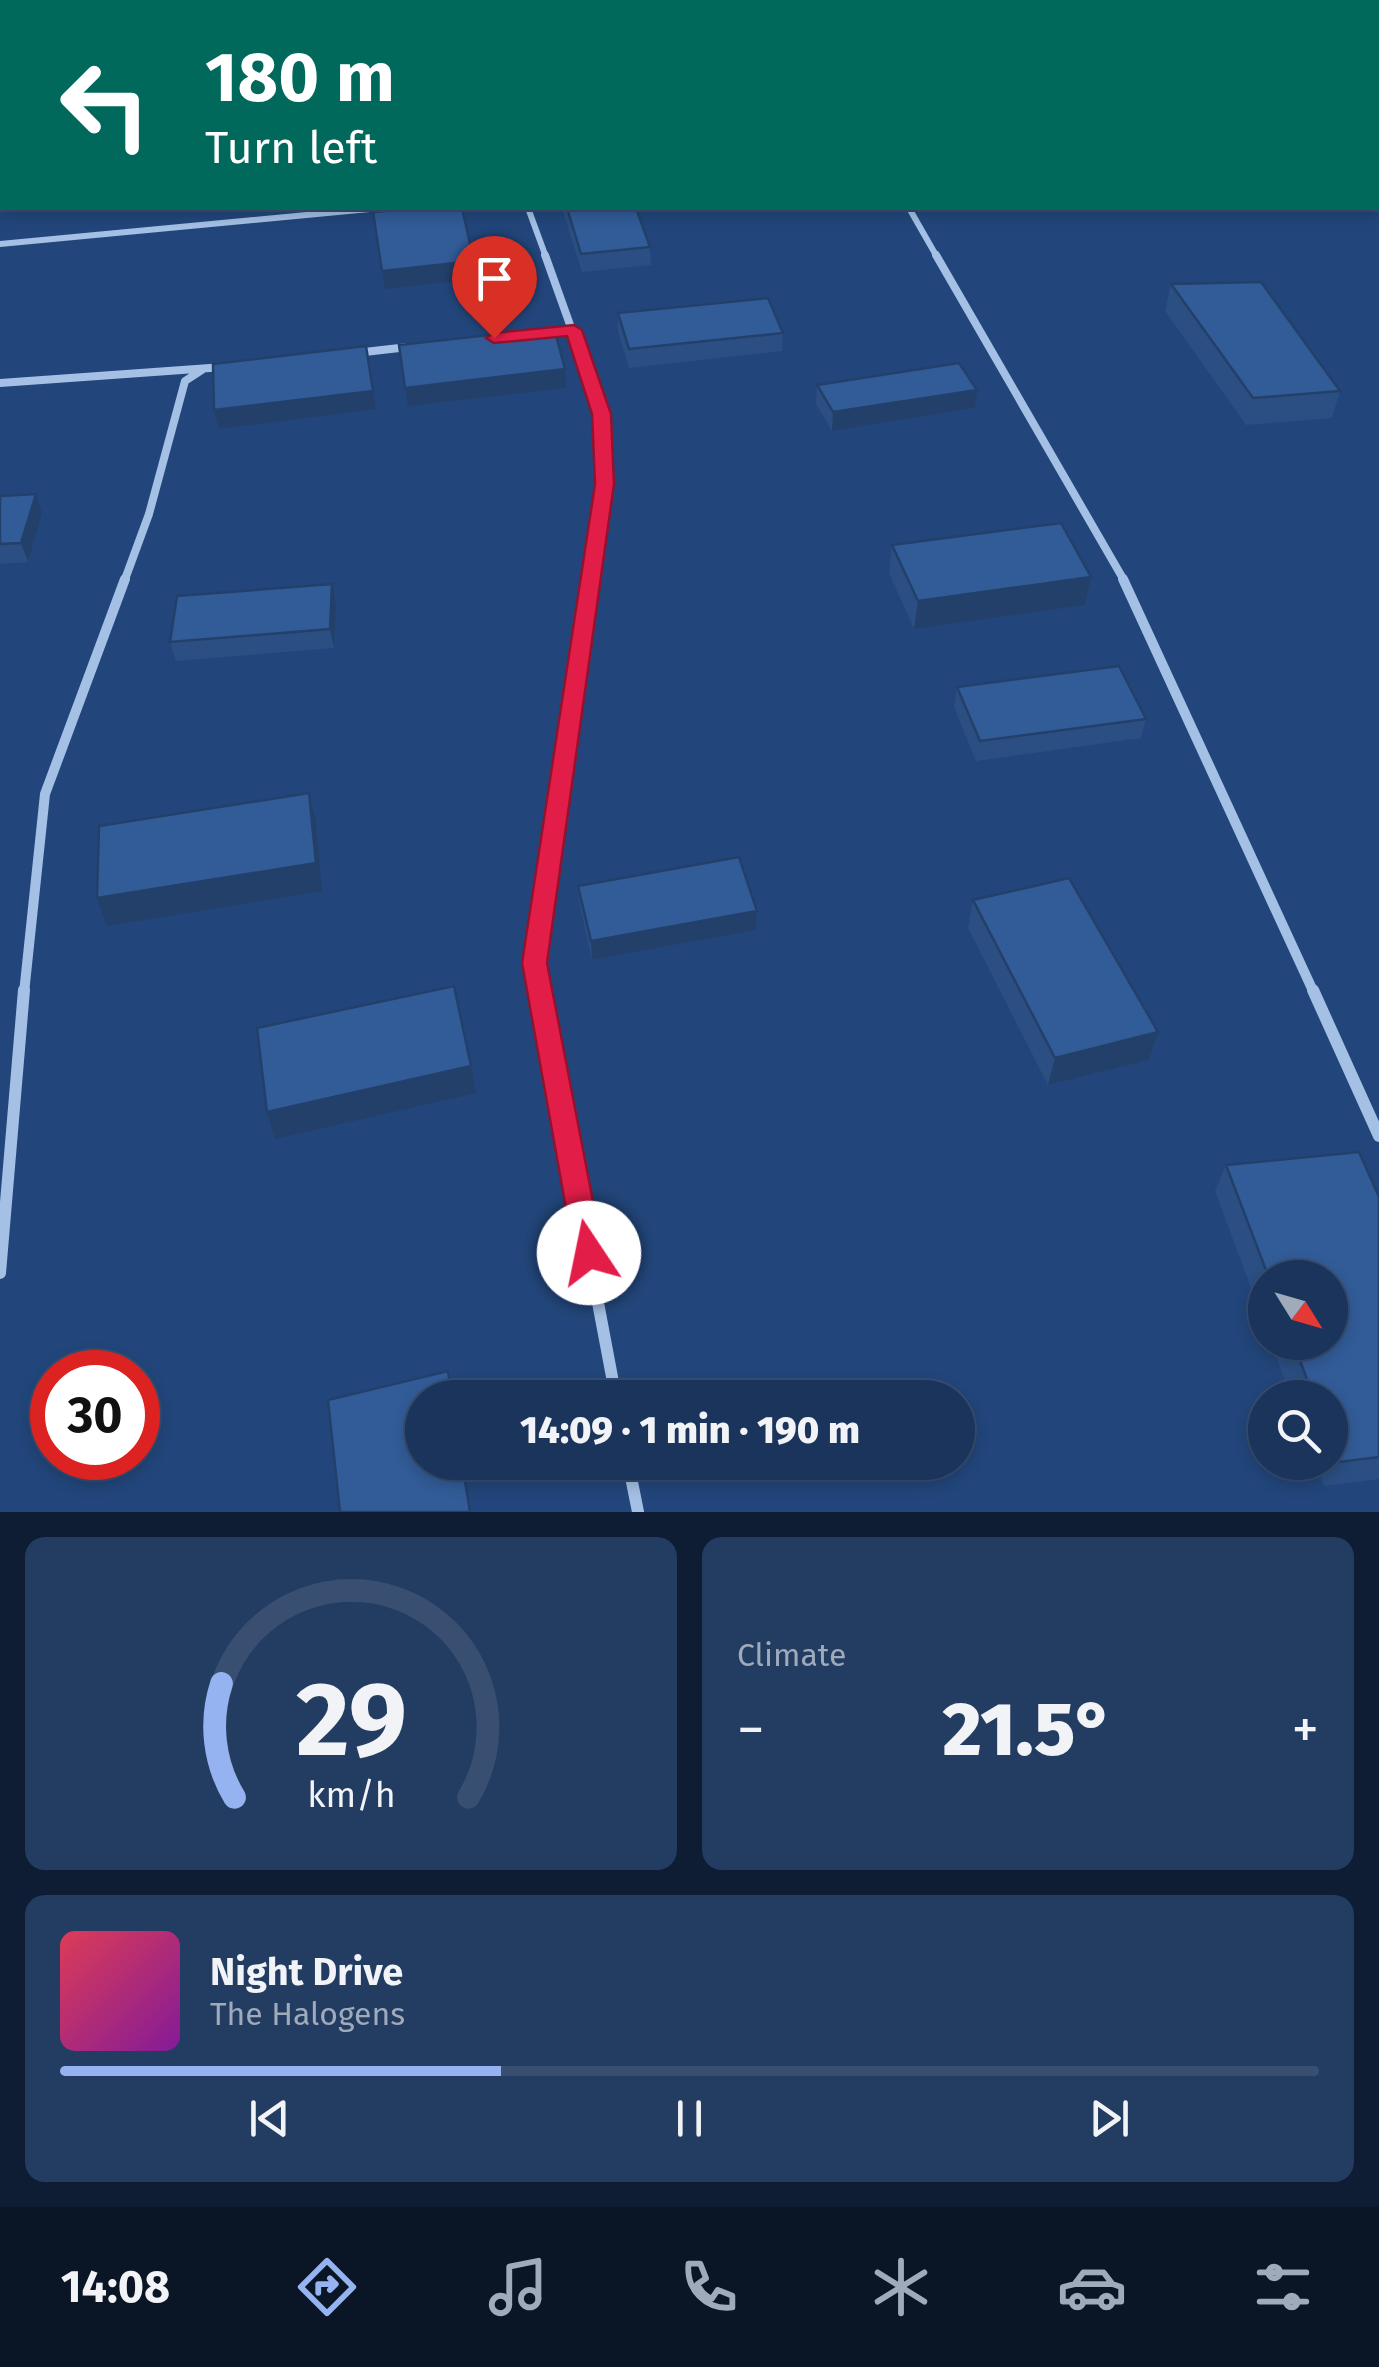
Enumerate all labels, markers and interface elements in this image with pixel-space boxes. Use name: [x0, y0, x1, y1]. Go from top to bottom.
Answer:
text: 180 m: [205, 36, 395, 120]
icon: left: [40, 40, 170, 170]
text: Turn left: [205, 121, 377, 175]
pin: [452, 236, 537, 339]
icon: arrive: [467, 251, 522, 306]
position arrow: [537, 1201, 641, 1305]
north arrow: [1248, 1260, 1348, 1360]
map controls: [1248, 1260, 1348, 1480]
speed limit sign: 30: [30, 1350, 160, 1480]
button: search: [1248, 1380, 1348, 1480]
text: 14:09 · 1 min · 190 m: [520, 1407, 860, 1453]
text: Climate: [737, 1636, 846, 1674]
text: 29: [296, 1658, 406, 1783]
text: 21.5°: [942, 1685, 1114, 1775]
text: −: [737, 1697, 765, 1763]
text: +: [1292, 1697, 1319, 1763]
text: km/h: [307, 1774, 395, 1816]
text: Night Drive: [210, 1949, 403, 1995]
text: The Halogens: [210, 1995, 405, 2033]
icon: previous: [242, 2091, 297, 2146]
icon: pause: [662, 2091, 717, 2146]
icon: next: [1082, 2091, 1137, 2146]
icon: directions: [292, 2252, 362, 2322]
icon: music: [483, 2252, 553, 2322]
icon: phone: [674, 2252, 744, 2322]
icon: climate: [866, 2252, 936, 2322]
icon: car: [1057, 2252, 1127, 2322]
icon: filters: [1248, 2252, 1318, 2322]
text: 14:08: [61, 2260, 170, 2314]

